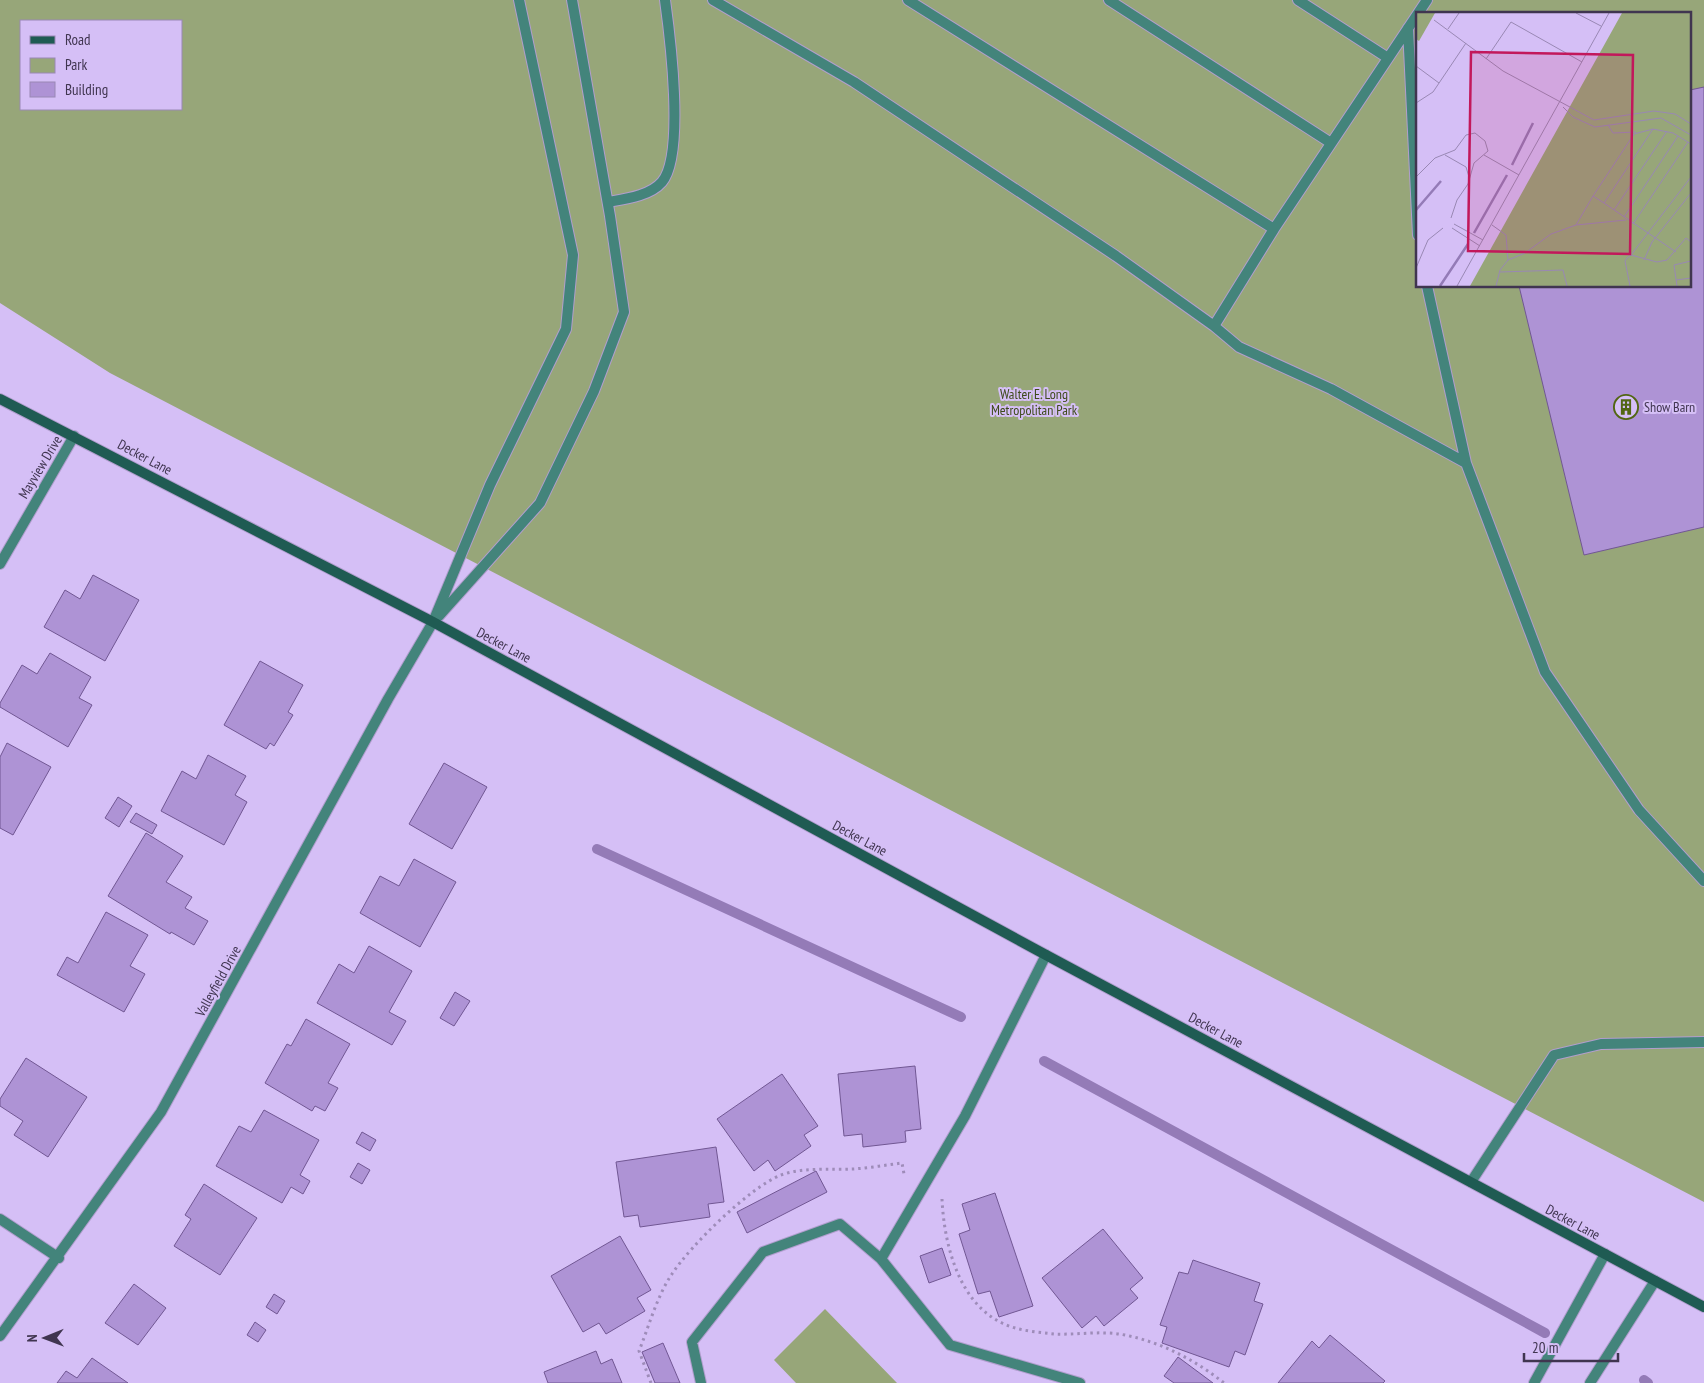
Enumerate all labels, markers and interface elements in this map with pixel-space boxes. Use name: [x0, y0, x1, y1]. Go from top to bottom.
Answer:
inset map: [1416, 12, 1692, 288]
legend: [20, 20, 182, 110]
text: Road: [65, 30, 91, 49]
text: Park: [65, 55, 87, 74]
text: Building: [65, 80, 108, 99]
park label: Walter E. Long Metropolitan Park: [991, 385, 1078, 419]
building icon: Show Barn: [1613, 394, 1639, 420]
place label: Show Barn: [1644, 398, 1695, 416]
street label: Mayview Drive: [14, 432, 66, 502]
street label: Decker Lane: [115, 435, 175, 479]
street label: Decker Lane: [474, 623, 534, 667]
street label: Decker Lane: [830, 816, 890, 860]
street label: Valleyfield Drive: [191, 942, 245, 1021]
street label: Decker Lane: [1186, 1008, 1246, 1052]
street label: Decker Lane: [1543, 1200, 1603, 1244]
north arrow: [20, 1313, 70, 1363]
scale bar: [1524, 1330, 1618, 1362]
text: N: [23, 1334, 41, 1342]
text: 20 m: [1532, 1338, 1558, 1357]

